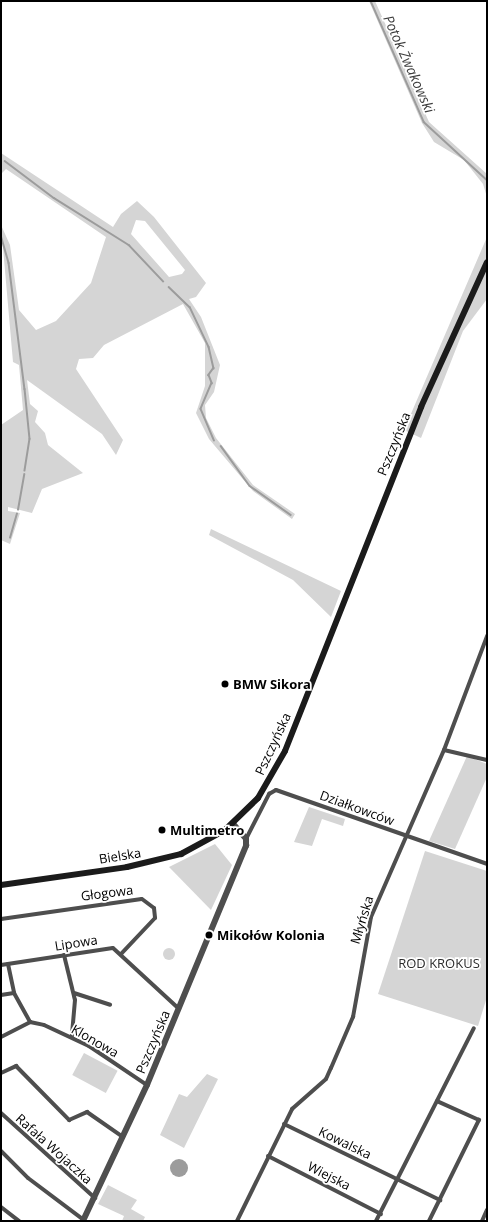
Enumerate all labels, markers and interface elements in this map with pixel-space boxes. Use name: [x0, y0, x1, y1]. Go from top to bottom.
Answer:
water label: Potok Żwakowski: [380, 12, 438, 116]
street label: Pszczyńska: [374, 410, 414, 478]
place label: BMW Sikora: [233, 676, 311, 692]
marker: BMW Sikora: [220, 679, 230, 689]
street label: Pszczyńska: [252, 710, 294, 778]
street label: Działkowców: [318, 787, 396, 829]
place label: Multimetro: [170, 822, 244, 838]
marker: Multimetro: [157, 825, 167, 835]
street label: Bielska: [98, 845, 142, 867]
street label: Głogowa: [80, 882, 134, 904]
street label: Młyńska: [347, 894, 377, 946]
place label: Mikołów Kolonia: [217, 927, 325, 943]
marker: Mikołów Kolonia: [204, 930, 214, 940]
street label: Lipowa: [53, 932, 99, 954]
park label: ROD KROKUS: [398, 955, 480, 971]
street label: Pszczyńska: [133, 1008, 173, 1076]
street label: Klonowa: [69, 1021, 121, 1061]
street label: Rafała Wojaczka: [13, 1111, 95, 1187]
street label: Kowalska: [316, 1124, 374, 1162]
street label: Wiejska: [305, 1159, 353, 1193]

